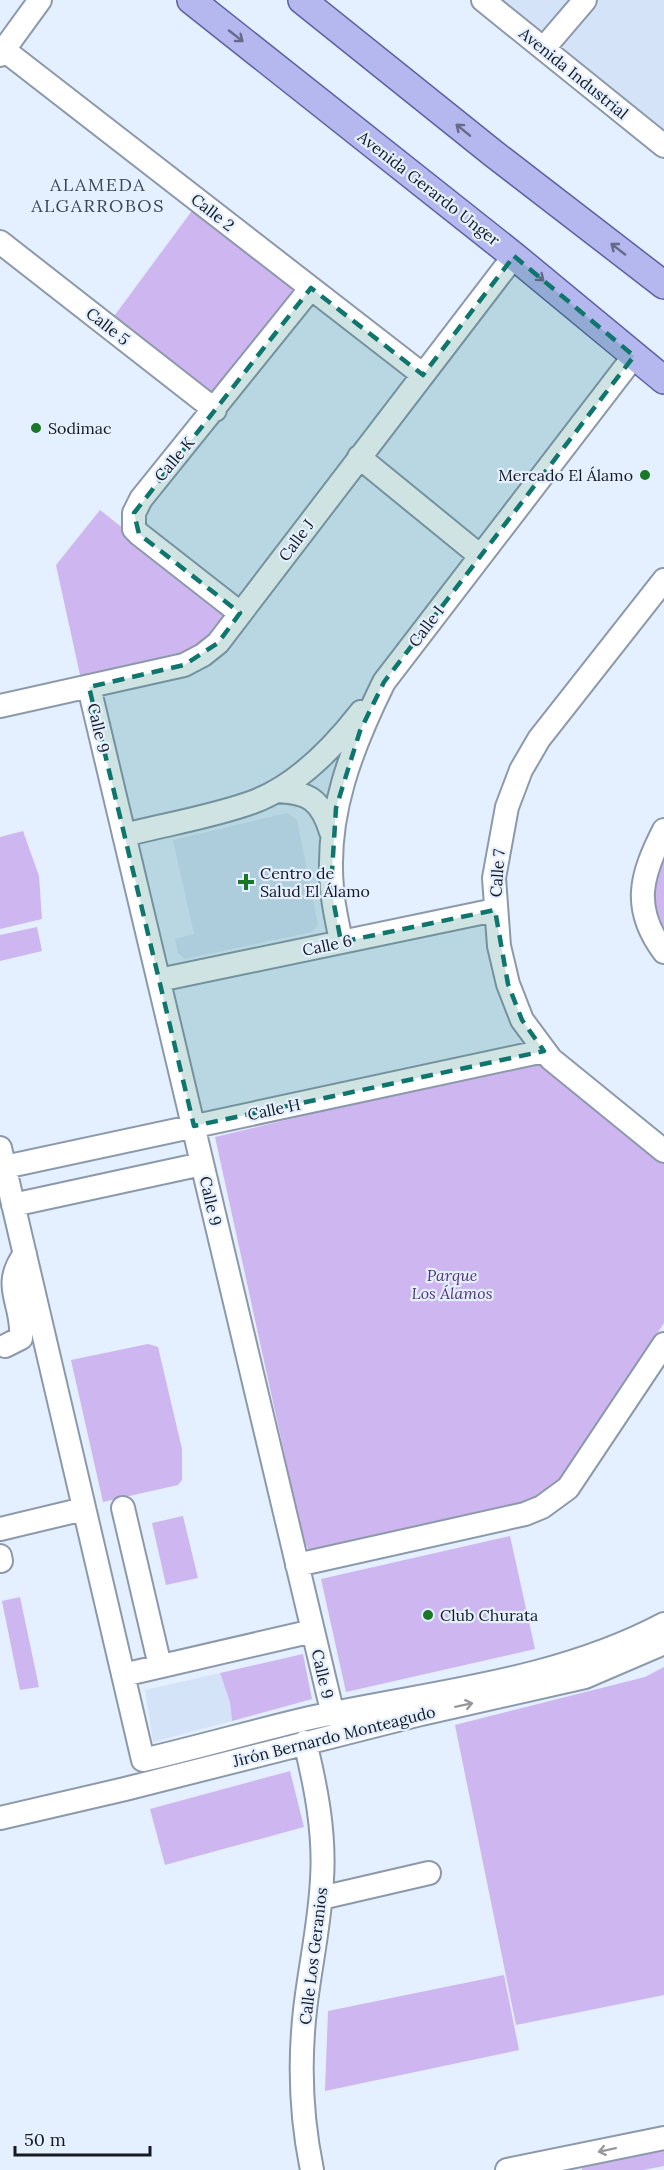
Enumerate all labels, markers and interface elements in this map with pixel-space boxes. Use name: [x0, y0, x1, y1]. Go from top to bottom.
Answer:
street label: Avenida Industrial: [515, 22, 632, 123]
one-way arrow: [228, 30, 244, 43]
one-way arrow: [456, 123, 472, 136]
street label: Avenida Gerardo Unger: [353, 126, 504, 250]
district label: ALAMEDA ALGARROBOS: [30, 173, 165, 217]
street label: Calle 2: [187, 189, 239, 235]
one-way arrow: [610, 243, 626, 255]
one-way arrow: [529, 269, 545, 282]
street label: Calle 5: [82, 303, 134, 349]
place label: Sodimac: [48, 418, 112, 438]
marker: Sodimac: [29, 421, 43, 435]
street label: Calle K: [150, 433, 198, 485]
place label: Mercado El Álamo: [498, 465, 633, 485]
marker: Mercado El Álamo: [638, 468, 652, 482]
street label: Calle J: [274, 515, 318, 565]
street label: Calle I: [404, 601, 448, 651]
street label: Calle 9: [84, 701, 114, 755]
street label: Calle 7: [485, 848, 509, 898]
place label: Centro de Salud El Álamo: [260, 863, 370, 901]
marker: Centro de Salud El Álamo: [237, 873, 255, 891]
street label: Calle 6: [300, 930, 354, 960]
street label: Calle H: [246, 1094, 302, 1124]
street label: Calle 9: [196, 1174, 226, 1228]
park label: Parque Los Álamos: [411, 1265, 493, 1303]
place label: Club Churata: [440, 1605, 538, 1625]
marker: Club Churata: [421, 1608, 435, 1622]
street label: Calle 9: [308, 1647, 338, 1701]
one-way arrow: [454, 1699, 473, 1710]
street label: Jirón Bernardo Monteagudo: [230, 1701, 437, 1771]
street label: Calle Los Geranios: [295, 1886, 331, 2026]
scale bar: [15, 2119, 150, 2157]
text: 50 m: [24, 2128, 66, 2151]
one-way arrow: [597, 2145, 617, 2156]

